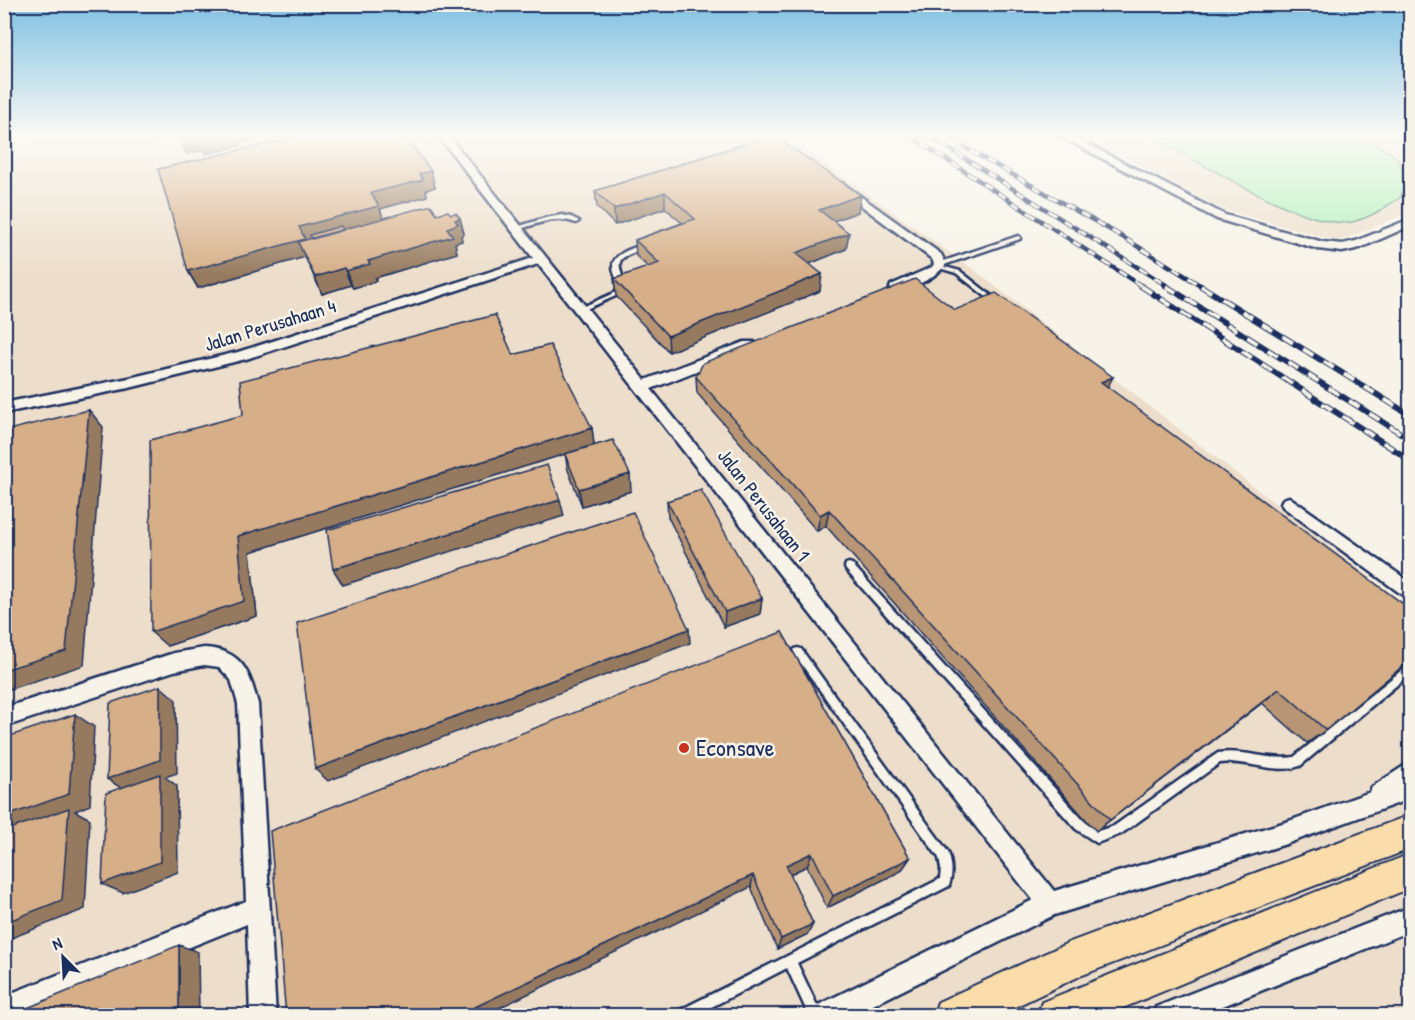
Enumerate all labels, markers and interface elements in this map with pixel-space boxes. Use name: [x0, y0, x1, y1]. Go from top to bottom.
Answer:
street label: Jalan Perusahaan 4: [201, 292, 339, 357]
street label: Jalan Perusahaan 1: [712, 443, 817, 567]
place label: Econsave: [696, 731, 775, 763]
marker: Econsave: [677, 741, 691, 755]
north arrow: [33, 927, 93, 987]
text: N: [49, 931, 66, 955]

